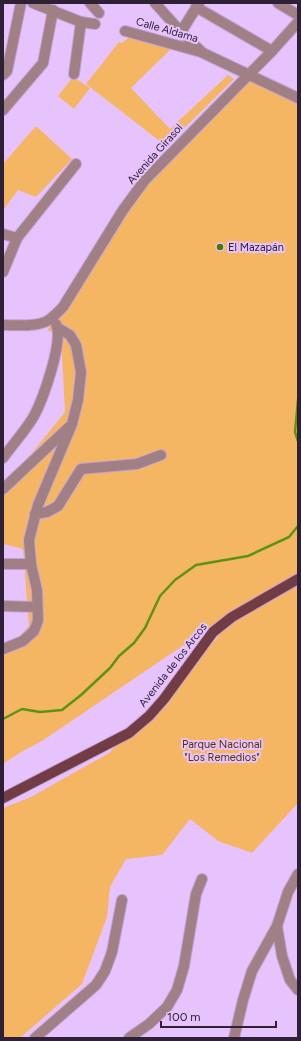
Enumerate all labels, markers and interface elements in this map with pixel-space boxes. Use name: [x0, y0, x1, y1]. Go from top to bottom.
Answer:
street label: Calle Aldama: [134, 15, 200, 45]
street label: Avenida Girasol: [125, 121, 185, 187]
place label: El Mazapán: [228, 241, 284, 254]
marker: El Mazapán: [215, 242, 225, 252]
street label: Avenida de los Arcos: [136, 620, 210, 710]
park label: Parque Nacional "Los Remedios": [182, 738, 262, 764]
scale bar: [161, 1003, 276, 1029]
text: 100 m: [167, 1010, 201, 1024]

